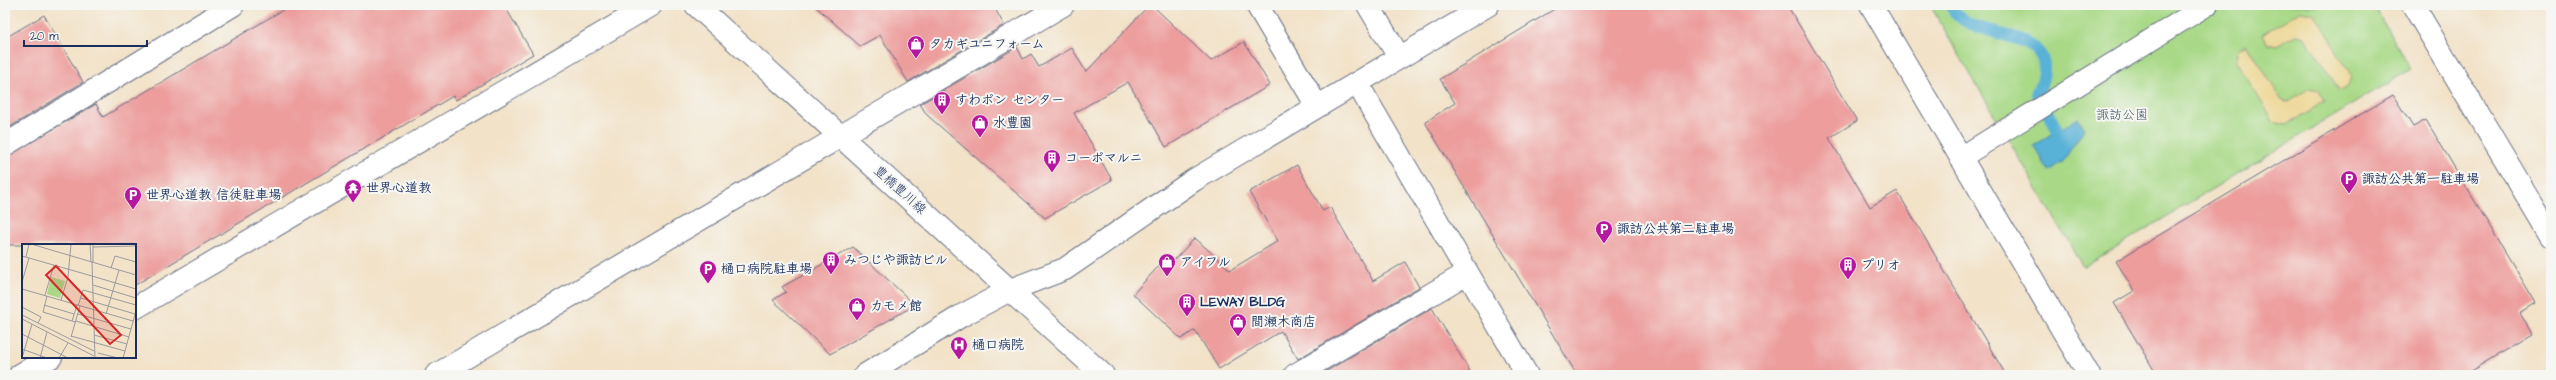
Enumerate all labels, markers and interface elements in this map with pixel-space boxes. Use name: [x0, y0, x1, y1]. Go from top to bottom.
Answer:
scale bar: [24, 22, 147, 48]
text: 20 m: [30, 28, 59, 45]
shop icon: タカギユニフォーム: [906, 34, 926, 59]
place label: タカギユニフォーム: [929, 35, 1044, 53]
building icon: すわポン センター: [932, 90, 952, 115]
place label: すわポン センター: [955, 91, 1064, 109]
park label: 諏訪公園: [2096, 106, 2148, 124]
shop icon: 水豊園: [970, 113, 990, 138]
place label: 水豊園: [993, 114, 1032, 132]
building icon: コーポマルニ: [1042, 148, 1062, 173]
place label: コーポマルニ: [1065, 149, 1143, 167]
street label: 豊橋豊川線: [870, 162, 931, 219]
parking icon: 諏訪公共第一駐車場: [2339, 169, 2359, 194]
place label: 諏訪公共第一駐車場: [2362, 170, 2479, 188]
temple icon: 世界心道教: [343, 178, 363, 203]
place label: 世界心道教: [366, 179, 432, 197]
parking icon: 世界心道教 信徒駐車場: [123, 185, 143, 210]
place label: 世界心道教 信徒駐車場: [146, 186, 281, 204]
parking icon: 諏訪公共第二駐車場: [1594, 219, 1614, 244]
place label: 諏訪公共第二駐車場: [1617, 220, 1734, 238]
inset map: [22, 244, 136, 358]
building icon: みつじや諏訪ビル: [821, 250, 841, 275]
place label: みつじや諏訪ビル: [844, 251, 948, 269]
shop icon: アイフル: [1157, 252, 1177, 277]
place label: アイフル: [1180, 253, 1231, 271]
building icon: プリオ: [1838, 255, 1858, 280]
place label: プリオ: [1861, 256, 1900, 274]
parking icon: 樋口病院駐車場: [698, 259, 718, 284]
place label: 樋口病院駐車場: [721, 260, 812, 278]
building icon: LEWAY BLDG: [1177, 292, 1197, 317]
place label: LEWAY BLDG: [1200, 293, 1285, 311]
shop icon: カモメ館: [847, 296, 867, 321]
place label: カモメ館: [870, 297, 922, 315]
shop icon: 間瀬木商店: [1228, 312, 1248, 337]
place label: 間瀬木商店: [1251, 313, 1316, 331]
hospital icon: 樋口病院: [949, 335, 969, 360]
place label: 樋口病院: [972, 336, 1024, 354]

